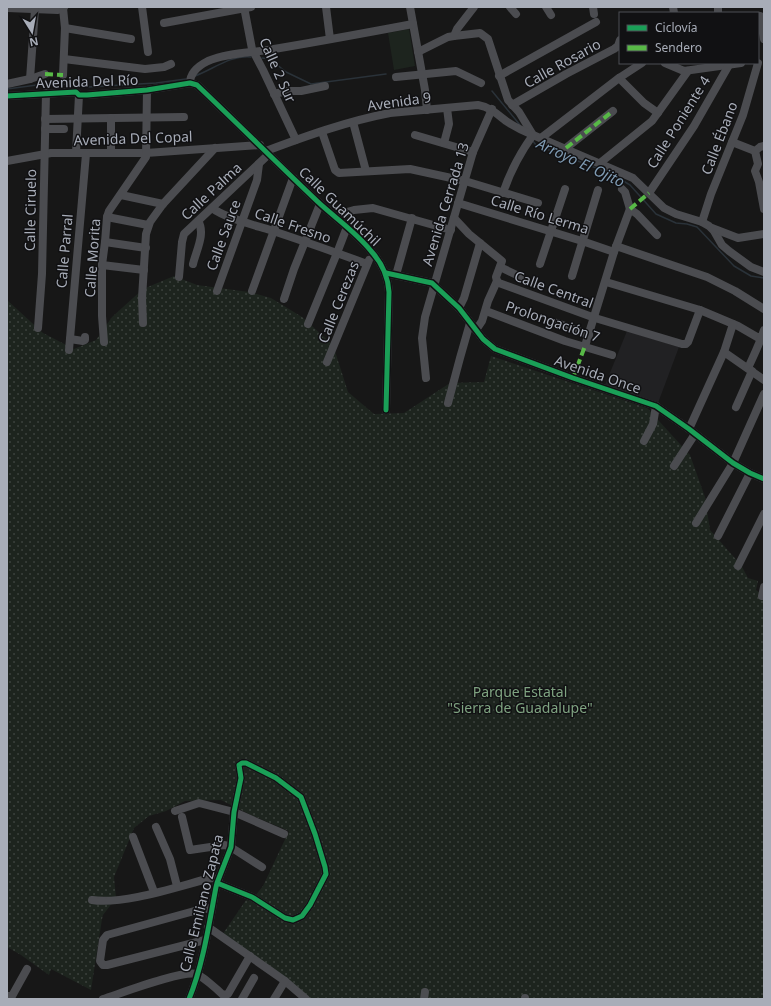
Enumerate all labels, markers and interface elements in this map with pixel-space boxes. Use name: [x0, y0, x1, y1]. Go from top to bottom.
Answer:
north arrow: [12, 12, 52, 52]
legend: [619, 12, 759, 64]
text: Ciclovía: [655, 19, 697, 36]
text: N: [28, 34, 40, 51]
street label: Calle Rosario: [520, 34, 604, 92]
street label: Calle 2 Sur: [255, 35, 301, 106]
text: Sendero: [655, 39, 702, 56]
street label: Avenida Del Río: [35, 70, 139, 92]
street label: Calle Poniente 4: [642, 72, 714, 172]
street label: Avenida 9: [366, 87, 432, 115]
street label: Calle Ébano: [696, 99, 742, 177]
street label: Avenida Del Copal: [73, 126, 193, 150]
water label: Arroyo El Ojito: [533, 132, 628, 191]
street label: Avenida Cerrada 13: [417, 140, 473, 268]
street label: Calle Palma: [177, 158, 245, 224]
street label: Calle Guamúchil: [295, 162, 385, 250]
street label: Calle Ciruelo: [20, 169, 40, 251]
street label: Calle Río Lerma: [489, 190, 591, 238]
street label: Calle Sauce: [201, 197, 245, 273]
street label: Calle Fresno: [252, 203, 334, 247]
street label: Calle Parral: [51, 213, 77, 289]
street label: Calle Morita: [80, 218, 104, 298]
street label: Calle Cerezas: [313, 258, 363, 346]
street label: Calle Central: [512, 266, 596, 312]
street label: Prolongación 7: [503, 296, 603, 346]
street label: Avenida Once: [552, 350, 644, 398]
park label: Parque Estatal "Sierra de Guadalupe": [447, 682, 593, 717]
street label: Calle Emiliano Zapata: [175, 832, 227, 974]

